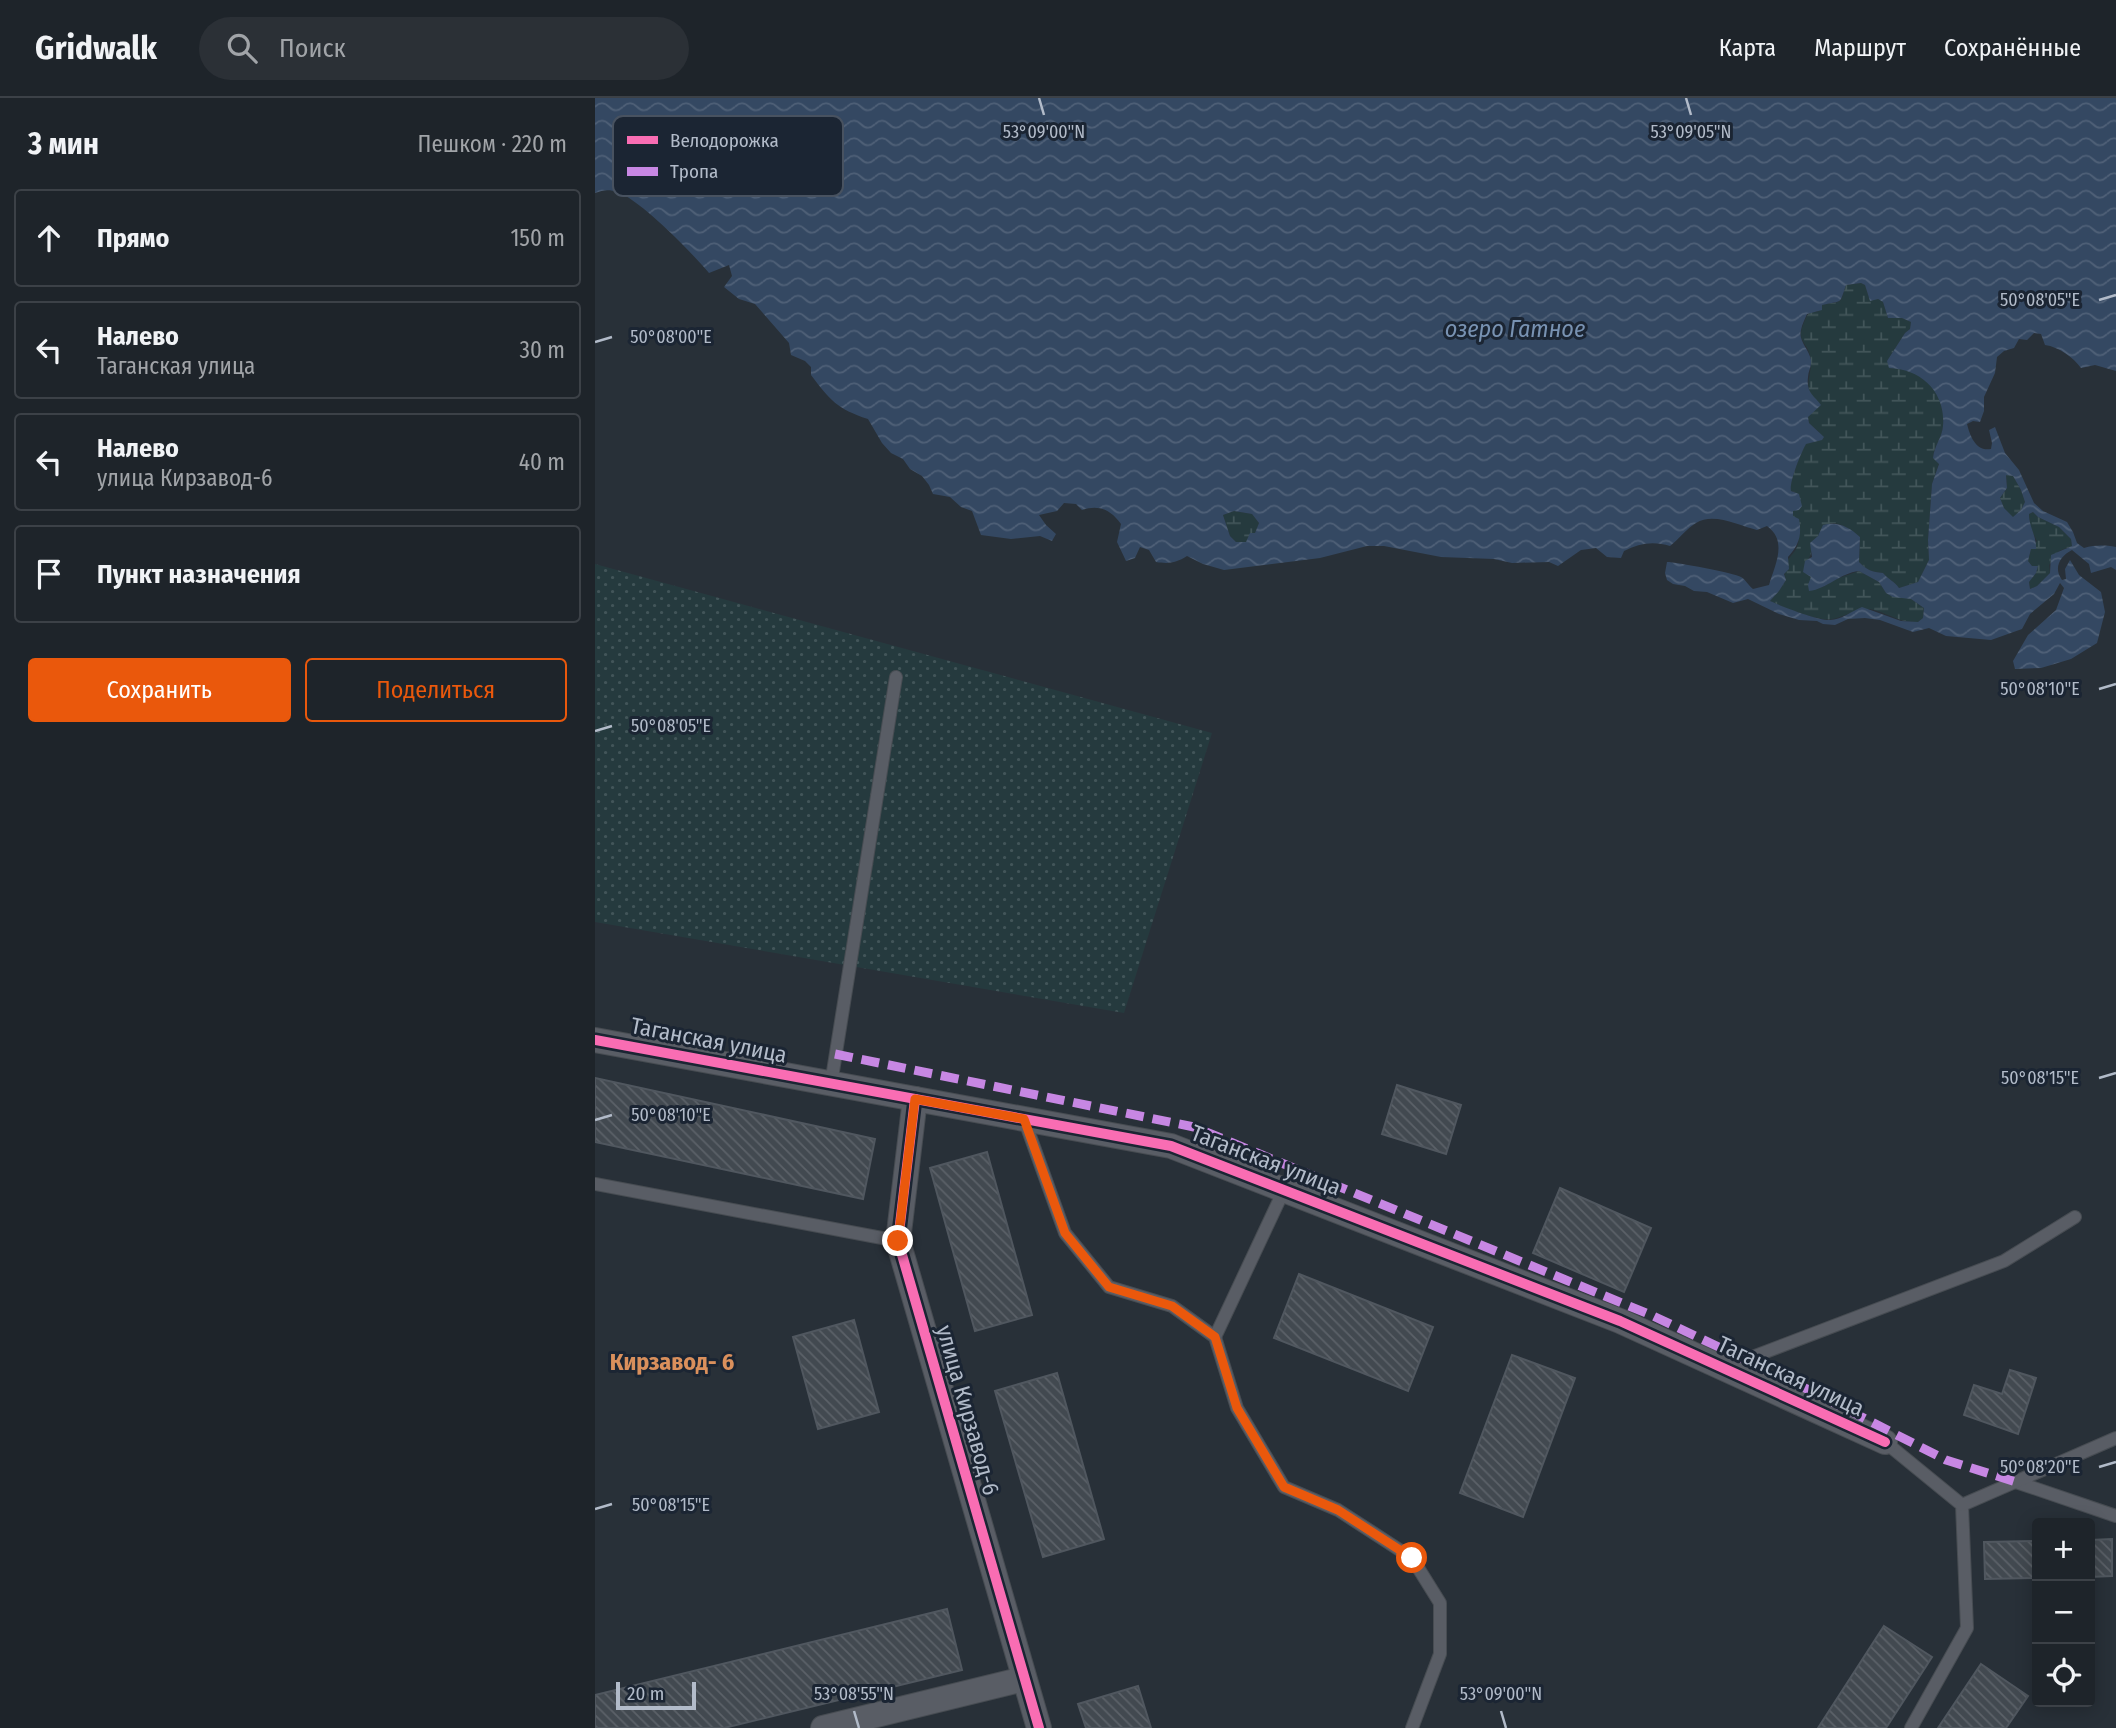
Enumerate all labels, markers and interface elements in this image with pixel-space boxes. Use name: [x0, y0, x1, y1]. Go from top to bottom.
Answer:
search box: [199, 17, 689, 80]
text: Gridwalk: [35, 28, 157, 68]
icon: search: [223, 29, 261, 67]
text: Поиск: [279, 33, 346, 64]
text: Карта: [1719, 34, 1776, 62]
text: Маршрут: [1814, 34, 1906, 62]
text: Сохранённые: [1944, 34, 2081, 62]
legend: [613, 116, 843, 196]
text: 53°09'00"N: [1003, 121, 1085, 143]
text: 53°09'05"N: [1651, 121, 1731, 143]
text: 3 мин: [28, 126, 99, 162]
text: Велодорожка: [670, 129, 779, 152]
text: Пешком · 220 m: [418, 130, 567, 158]
text: Тропа: [670, 160, 718, 183]
icon: ahead: [30, 219, 68, 257]
text: Прямо: [97, 223, 169, 254]
text: 150 m: [510, 224, 565, 252]
text: 50°08'05"E: [2000, 289, 2080, 311]
water label: озеро Гатное: [1445, 315, 1585, 343]
text: Налево: [97, 321, 179, 352]
text: 50°08'00"E: [630, 326, 712, 348]
icon: left: [30, 331, 68, 369]
text: 30 m: [520, 336, 565, 364]
text: Таганская улица: [97, 352, 255, 380]
text: Налево: [97, 433, 179, 464]
icon: left: [30, 443, 68, 481]
text: 40 m: [519, 448, 565, 476]
text: улица Кирзавод-6: [97, 464, 272, 492]
icon: arrive: [30, 555, 68, 593]
text: Пункт назначения: [97, 559, 301, 590]
button: Сохранить: [28, 658, 291, 722]
button: Поделиться: [305, 658, 567, 722]
text: 50°08'10"E: [2000, 678, 2080, 700]
text: 50°08'05"E: [631, 715, 711, 737]
street label: Таганская улица: [629, 1011, 789, 1069]
text: 50°08'15"E: [2001, 1067, 2079, 1089]
text: 50°08'10"E: [631, 1104, 711, 1126]
street label: Таганская улица: [1187, 1119, 1345, 1201]
route end: [882, 1225, 913, 1256]
street label: улица Кирзавод-6: [930, 1322, 1006, 1498]
street label: Таганская улица: [1713, 1330, 1869, 1422]
district label: Кирзавод- 6: [610, 1348, 734, 1376]
text: 50°08'20"E: [2000, 1456, 2080, 1478]
text: 50°08'15"E: [632, 1494, 710, 1516]
map controls: [2032, 1518, 2095, 1707]
button: +: [2032, 1518, 2095, 1581]
route start: [1396, 1542, 1427, 1573]
button: −: [2032, 1581, 2095, 1644]
button: locate: [2032, 1644, 2095, 1707]
scale bar: [616, 1679, 697, 1711]
text: 20 m: [627, 1682, 664, 1705]
text: 53°08'55"N: [814, 1683, 894, 1705]
text: 53°09'00"N: [1460, 1683, 1542, 1705]

